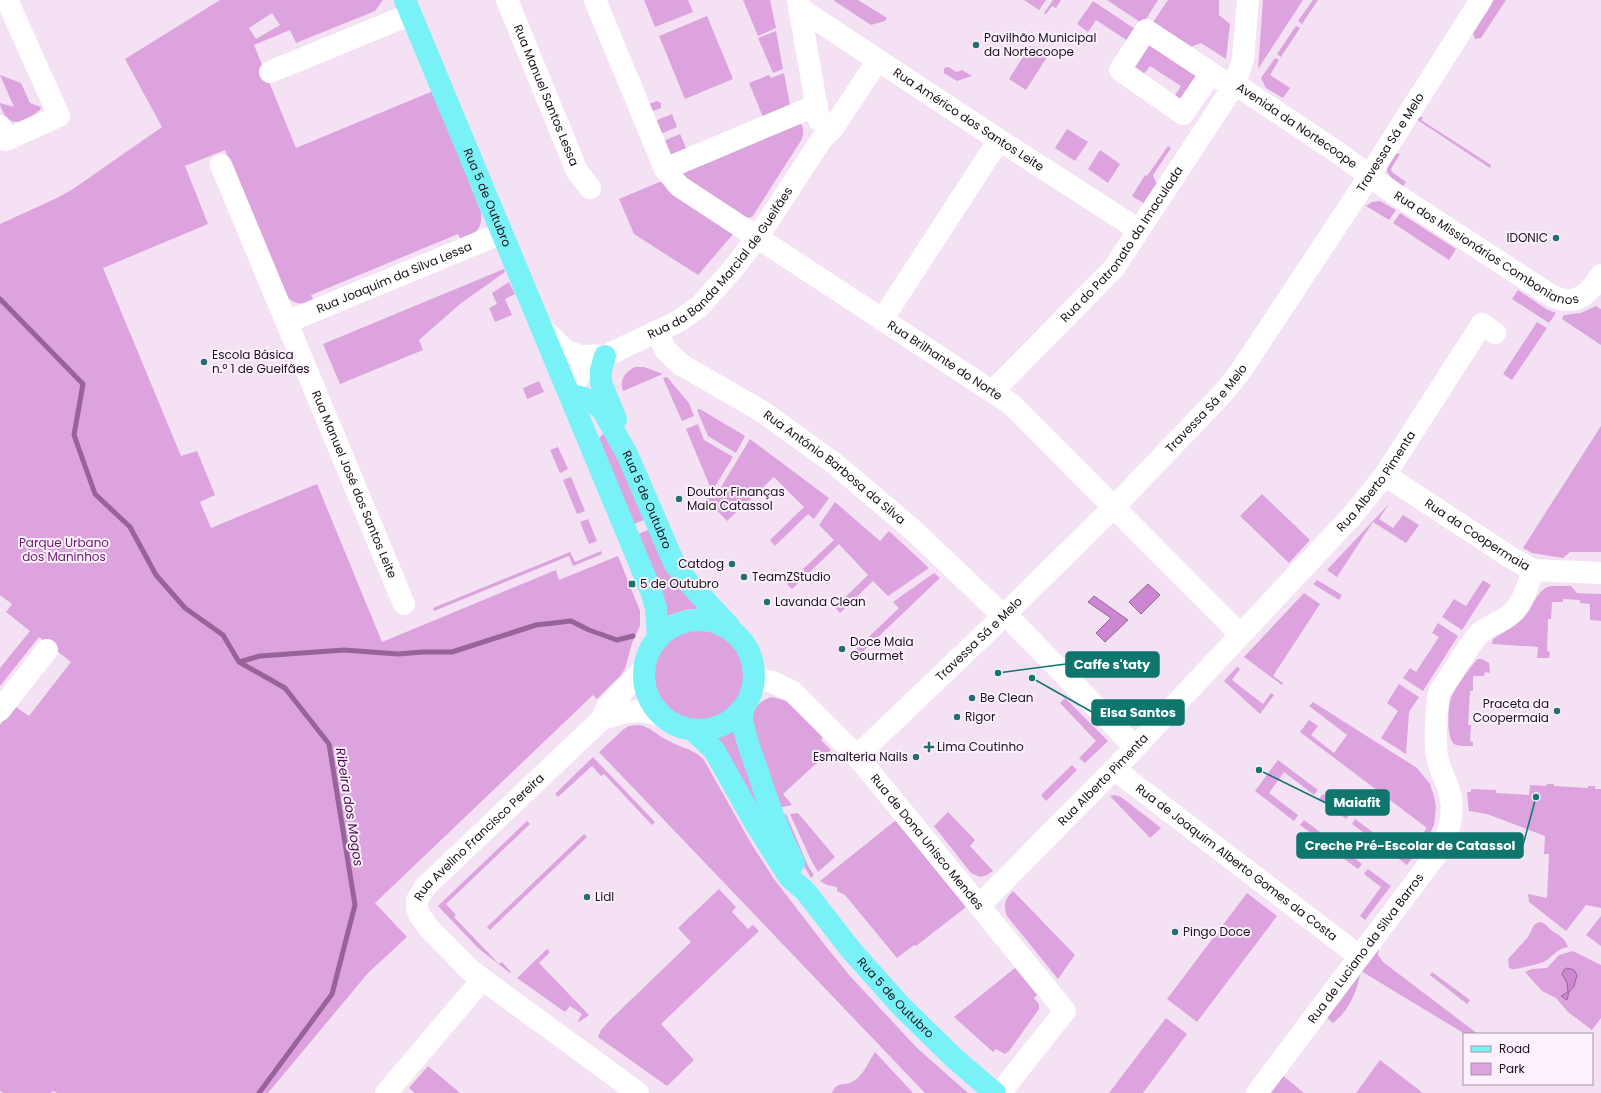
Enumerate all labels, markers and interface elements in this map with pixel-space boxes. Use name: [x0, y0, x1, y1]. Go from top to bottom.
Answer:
street label: Rua Manuel Santos Lessa: [510, 22, 583, 168]
place label: Pavilhão Municipal da Nortecoope: [984, 29, 1096, 60]
marker: Pavilhão Municipal da Nortecoope: [971, 40, 981, 50]
street label: Rua Américo dos Santos Leite: [890, 64, 1048, 175]
street label: Avenida da Nortecoope: [1233, 78, 1361, 172]
street label: Travessa Sá e Melo: [1352, 89, 1428, 195]
street label: Rua 5 de Outubro: [460, 145, 516, 250]
street label: Rua do Patronato da Imaculada: [1056, 163, 1187, 326]
street label: Rua da Banda Marcial de Gueifães: [645, 183, 796, 343]
street label: Rua dos Missionários Combonianos: [1391, 187, 1581, 308]
place label: IDONIC: [1506, 229, 1548, 246]
marker: IDONIC: [1551, 233, 1561, 243]
street label: Rua Joaquim da Silva Lessa: [314, 237, 474, 317]
street label: Rua Brilhante do Norte: [884, 316, 1006, 404]
place label: Escola Básica n.º 1 de Gueifães: [212, 346, 310, 377]
marker: Escola Básica n.º 1 de Gueifães: [199, 357, 209, 367]
street label: Travessa Sá e Melo: [1161, 360, 1251, 456]
street label: Rua Manuel José dos Santos Leite: [308, 388, 401, 581]
street label: Rua António Barbosa da Silva: [760, 406, 909, 528]
street label: Rua Alberto Pimenta: [1332, 427, 1419, 535]
street label: Rua 5 de Outubro: [619, 447, 676, 552]
place label: Doutor Finanças Maia Catassol: [687, 483, 785, 514]
marker: Doutor Finanças Maia Catassol: [674, 494, 684, 504]
street label: Rua da Coopermaia: [1422, 494, 1533, 575]
park label: Parque Urbano dos Maninhos: [19, 534, 109, 565]
place label: Catdog: [678, 555, 724, 572]
marker: Catdog: [727, 559, 737, 569]
place label: TeamZStudio: [752, 568, 831, 585]
marker: TeamZStudio: [739, 572, 749, 582]
place label: 5 de Outubro: [640, 575, 719, 592]
marker: 5 de Outubro: [627, 579, 637, 589]
place label: Lavanda Clean: [775, 593, 866, 610]
street label: Travessa Sá e Melo: [932, 593, 1026, 685]
marker: Lavanda Clean: [762, 597, 772, 607]
place label: Doce Maia Gourmet: [850, 633, 914, 664]
marker: Doce Maia Gourmet: [837, 644, 847, 654]
callout: Caffe s'taty: [1066, 652, 1159, 677]
text: Caffe s'taty: [1074, 655, 1151, 674]
place label: Be Clean: [980, 689, 1033, 706]
marker: Be Clean: [967, 693, 977, 703]
place label: Praceta da Coopermaia: [1473, 695, 1549, 726]
callout: Elsa Santos: [1092, 700, 1184, 725]
text: Elsa Santos: [1100, 703, 1176, 722]
marker: Praceta da Coopermaia: [1552, 706, 1562, 716]
place label: Rigor: [965, 708, 996, 725]
marker: Rigor: [952, 712, 962, 722]
street label: Rua Alberto Pimenta: [1054, 730, 1152, 829]
place label: Lima Coutinho: [937, 738, 1024, 755]
marker: Lima Coutinho: [924, 742, 934, 752]
water label: Ribeira dos Mogos: [331, 746, 368, 868]
place label: Esmalteria Nails: [813, 748, 908, 765]
marker: Esmalteria Nails: [911, 752, 921, 762]
street label: Rua Avelino Francisco Pereira: [410, 769, 548, 904]
street label: Rua de Dona Unisco Mendes: [867, 770, 988, 913]
street label: Rua de Joaquim Alberto Gomes da Costa: [1132, 780, 1341, 945]
callout: Maiafit: [1326, 790, 1389, 815]
text: Maiafit: [1333, 793, 1381, 812]
callout: Creche Pré-Escolar de Catassol: [1297, 833, 1523, 858]
text: Creche Pré-Escolar de Catassol: [1305, 836, 1515, 855]
street label: Rua de Luciano da Silva Barros: [1303, 869, 1427, 1027]
place label: Lidl: [595, 888, 614, 905]
marker: Lidl: [582, 892, 592, 902]
place label: Pingo Doce: [1183, 923, 1250, 940]
marker: Pingo Doce: [1170, 927, 1180, 937]
street label: Rua 5 de Outubro: [853, 953, 938, 1042]
legend: [1463, 1033, 1593, 1085]
text: Road: [1499, 1040, 1530, 1057]
text: Park: [1499, 1060, 1526, 1077]

